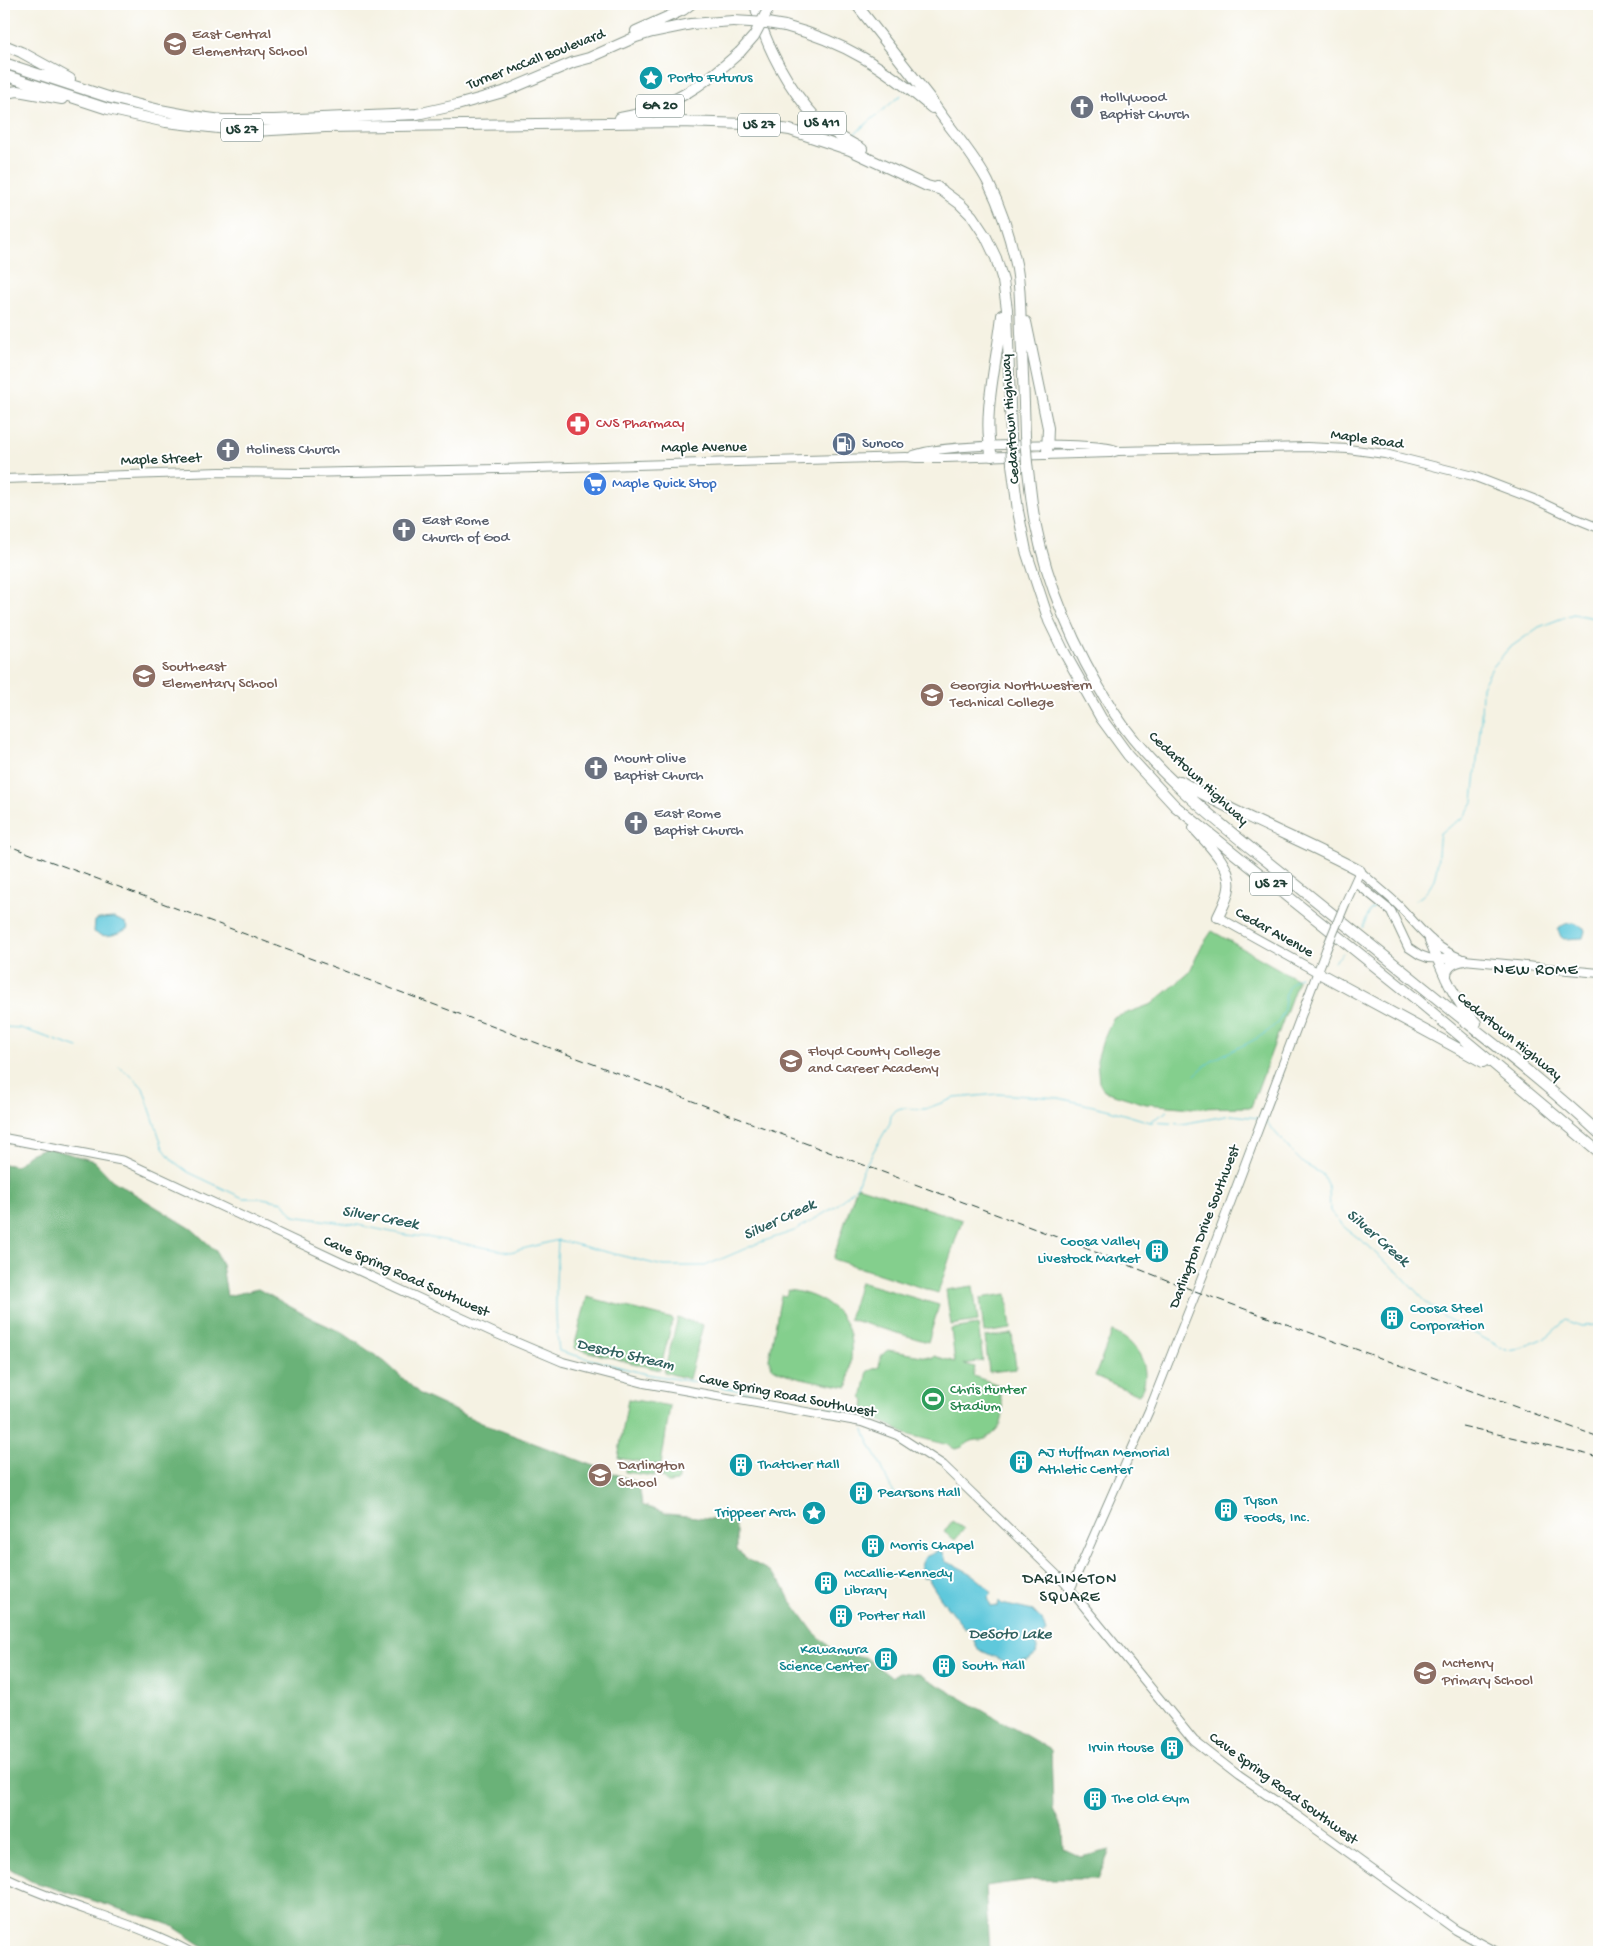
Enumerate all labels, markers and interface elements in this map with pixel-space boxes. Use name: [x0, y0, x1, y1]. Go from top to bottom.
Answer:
street label: Turner McCall Boulevard: [463, 25, 609, 95]
place label: East Central Elementary School: [192, 26, 308, 61]
school or university icon: East Central Elementary School: [162, 31, 188, 57]
place icon: Porto Futurus: [638, 65, 664, 91]
place label: Porto Futurus: [667, 69, 753, 87]
place label: Hollywood Baptist Church: [1099, 89, 1190, 124]
road number: GA 20: [636, 94, 684, 118]
church icon: Hollywood Baptist Church: [1069, 94, 1095, 120]
road number: US 411: [798, 112, 846, 134]
road number: US 27: [738, 114, 780, 136]
road number: US 27: [221, 118, 263, 142]
street label: Cedartown Highway: [997, 353, 1025, 485]
pharmacy icon: CVS Pharmacy: [565, 411, 591, 437]
place label: CVS Pharmacy: [596, 415, 685, 433]
street label: Maple Road: [1329, 426, 1406, 454]
fuel station icon: Sunoco: [831, 431, 857, 457]
place label: Sunoco: [862, 435, 904, 453]
church icon: Holiness Church: [215, 437, 241, 463]
street label: Maple Avenue: [661, 438, 747, 458]
place label: Holiness Church: [246, 441, 340, 459]
street label: Maple Street: [120, 450, 204, 470]
supermarket icon: Maple Quick Stop: [582, 471, 608, 497]
place label: Maple Quick Stop: [612, 475, 717, 493]
place label: East Rome Church of God: [422, 512, 510, 547]
church icon: East Rome Church of God: [391, 517, 417, 543]
place label: Southeast Elementary School: [162, 658, 278, 693]
school or university icon: Southeast Elementary School: [131, 663, 157, 689]
place label: Georgia Northwestern Technical College: [949, 677, 1092, 712]
school or university icon: Georgia Northwestern Technical College: [919, 682, 945, 708]
street label: Cedartown Highway: [1144, 728, 1252, 830]
place label: Mount Olive Baptist Church: [613, 750, 704, 785]
church icon: Mount Olive Baptist Church: [583, 755, 609, 781]
place label: East Rome Baptist Church: [653, 805, 744, 840]
church icon: East Rome Baptist Church: [623, 810, 649, 836]
road number: US 27: [1250, 872, 1292, 896]
street label: Cedar Avenue: [1232, 904, 1317, 962]
district label: NEW ROME: [1494, 962, 1578, 981]
street label: Cedartown Highway: [1453, 989, 1566, 1085]
place label: Floyd County College and Career Academy: [807, 1043, 940, 1078]
school or university icon: Floyd County College and Career Academy: [778, 1048, 804, 1074]
street label: Darlington Drive Southwest: [1165, 1141, 1245, 1312]
water label: Silver Creek: [741, 1195, 821, 1246]
water label: Silver Creek: [340, 1203, 421, 1235]
water label: Silver Creek: [1342, 1207, 1414, 1273]
street label: Cave Spring Road Southwest: [320, 1232, 493, 1323]
place label: Coosa Valley Livestock Market: [1038, 1233, 1142, 1268]
building icon: Coosa Valley Livestock Market: [1144, 1238, 1170, 1264]
place label: Coosa Steel Corporation: [1410, 1300, 1484, 1335]
building icon: Coosa Steel Corporation: [1379, 1305, 1405, 1331]
water label: Desoto Stream: [574, 1336, 676, 1377]
street label: Cave Spring Road Southwest: [697, 1370, 879, 1422]
place label: Chris Hunter Stadium: [950, 1381, 1027, 1416]
sports icon: Chris Hunter Stadium: [920, 1386, 946, 1412]
place label: AJ Huffman Memorial Athletic Center: [1038, 1444, 1170, 1479]
building icon: AJ Huffman Memorial Athletic Center: [1008, 1449, 1034, 1475]
building icon: Thatcher Hall: [728, 1452, 754, 1478]
place label: Thatcher Hall: [757, 1456, 840, 1474]
place label: Darlington School: [617, 1457, 685, 1492]
school or university icon: Darlington School: [587, 1462, 613, 1488]
building icon: Pearsons Hall: [848, 1480, 874, 1506]
place label: Pearsons Hall: [877, 1484, 961, 1502]
place label: Tyson Foods, Inc.: [1243, 1492, 1310, 1527]
building icon: Tyson Foods, Inc.: [1213, 1497, 1239, 1523]
place icon: Trippeer Arch: [801, 1500, 827, 1526]
place label: Trippeer Arch: [714, 1504, 796, 1522]
building icon: Morris Chapel: [860, 1533, 886, 1559]
place label: Morris Chapel: [890, 1537, 974, 1555]
place label: McCallie-Kennedy Library: [844, 1565, 953, 1600]
building icon: McCallie-Kennedy Library: [813, 1570, 839, 1596]
district label: DARLINGTON SQUARE: [1022, 1571, 1117, 1608]
building icon: Porter Hall: [828, 1603, 854, 1629]
place label: Porter Hall: [857, 1607, 926, 1625]
water label: DeSoto Lake: [968, 1626, 1052, 1645]
place label: Kawamura Science Center: [779, 1641, 870, 1676]
building icon: Kawamura Science Center: [873, 1646, 899, 1672]
building icon: South Hall: [931, 1653, 957, 1679]
place label: McHenry Primary School: [1441, 1655, 1533, 1690]
place label: South Hall: [962, 1657, 1025, 1675]
school or university icon: McHenry Primary School: [1412, 1660, 1438, 1686]
street label: Cave Spring Road Southwest: [1205, 1729, 1363, 1850]
building icon: Irvin House: [1159, 1735, 1185, 1761]
place label: Irvin House: [1088, 1739, 1154, 1757]
building icon: The Old Gym: [1082, 1786, 1108, 1812]
place label: The Old Gym: [1111, 1790, 1190, 1808]

